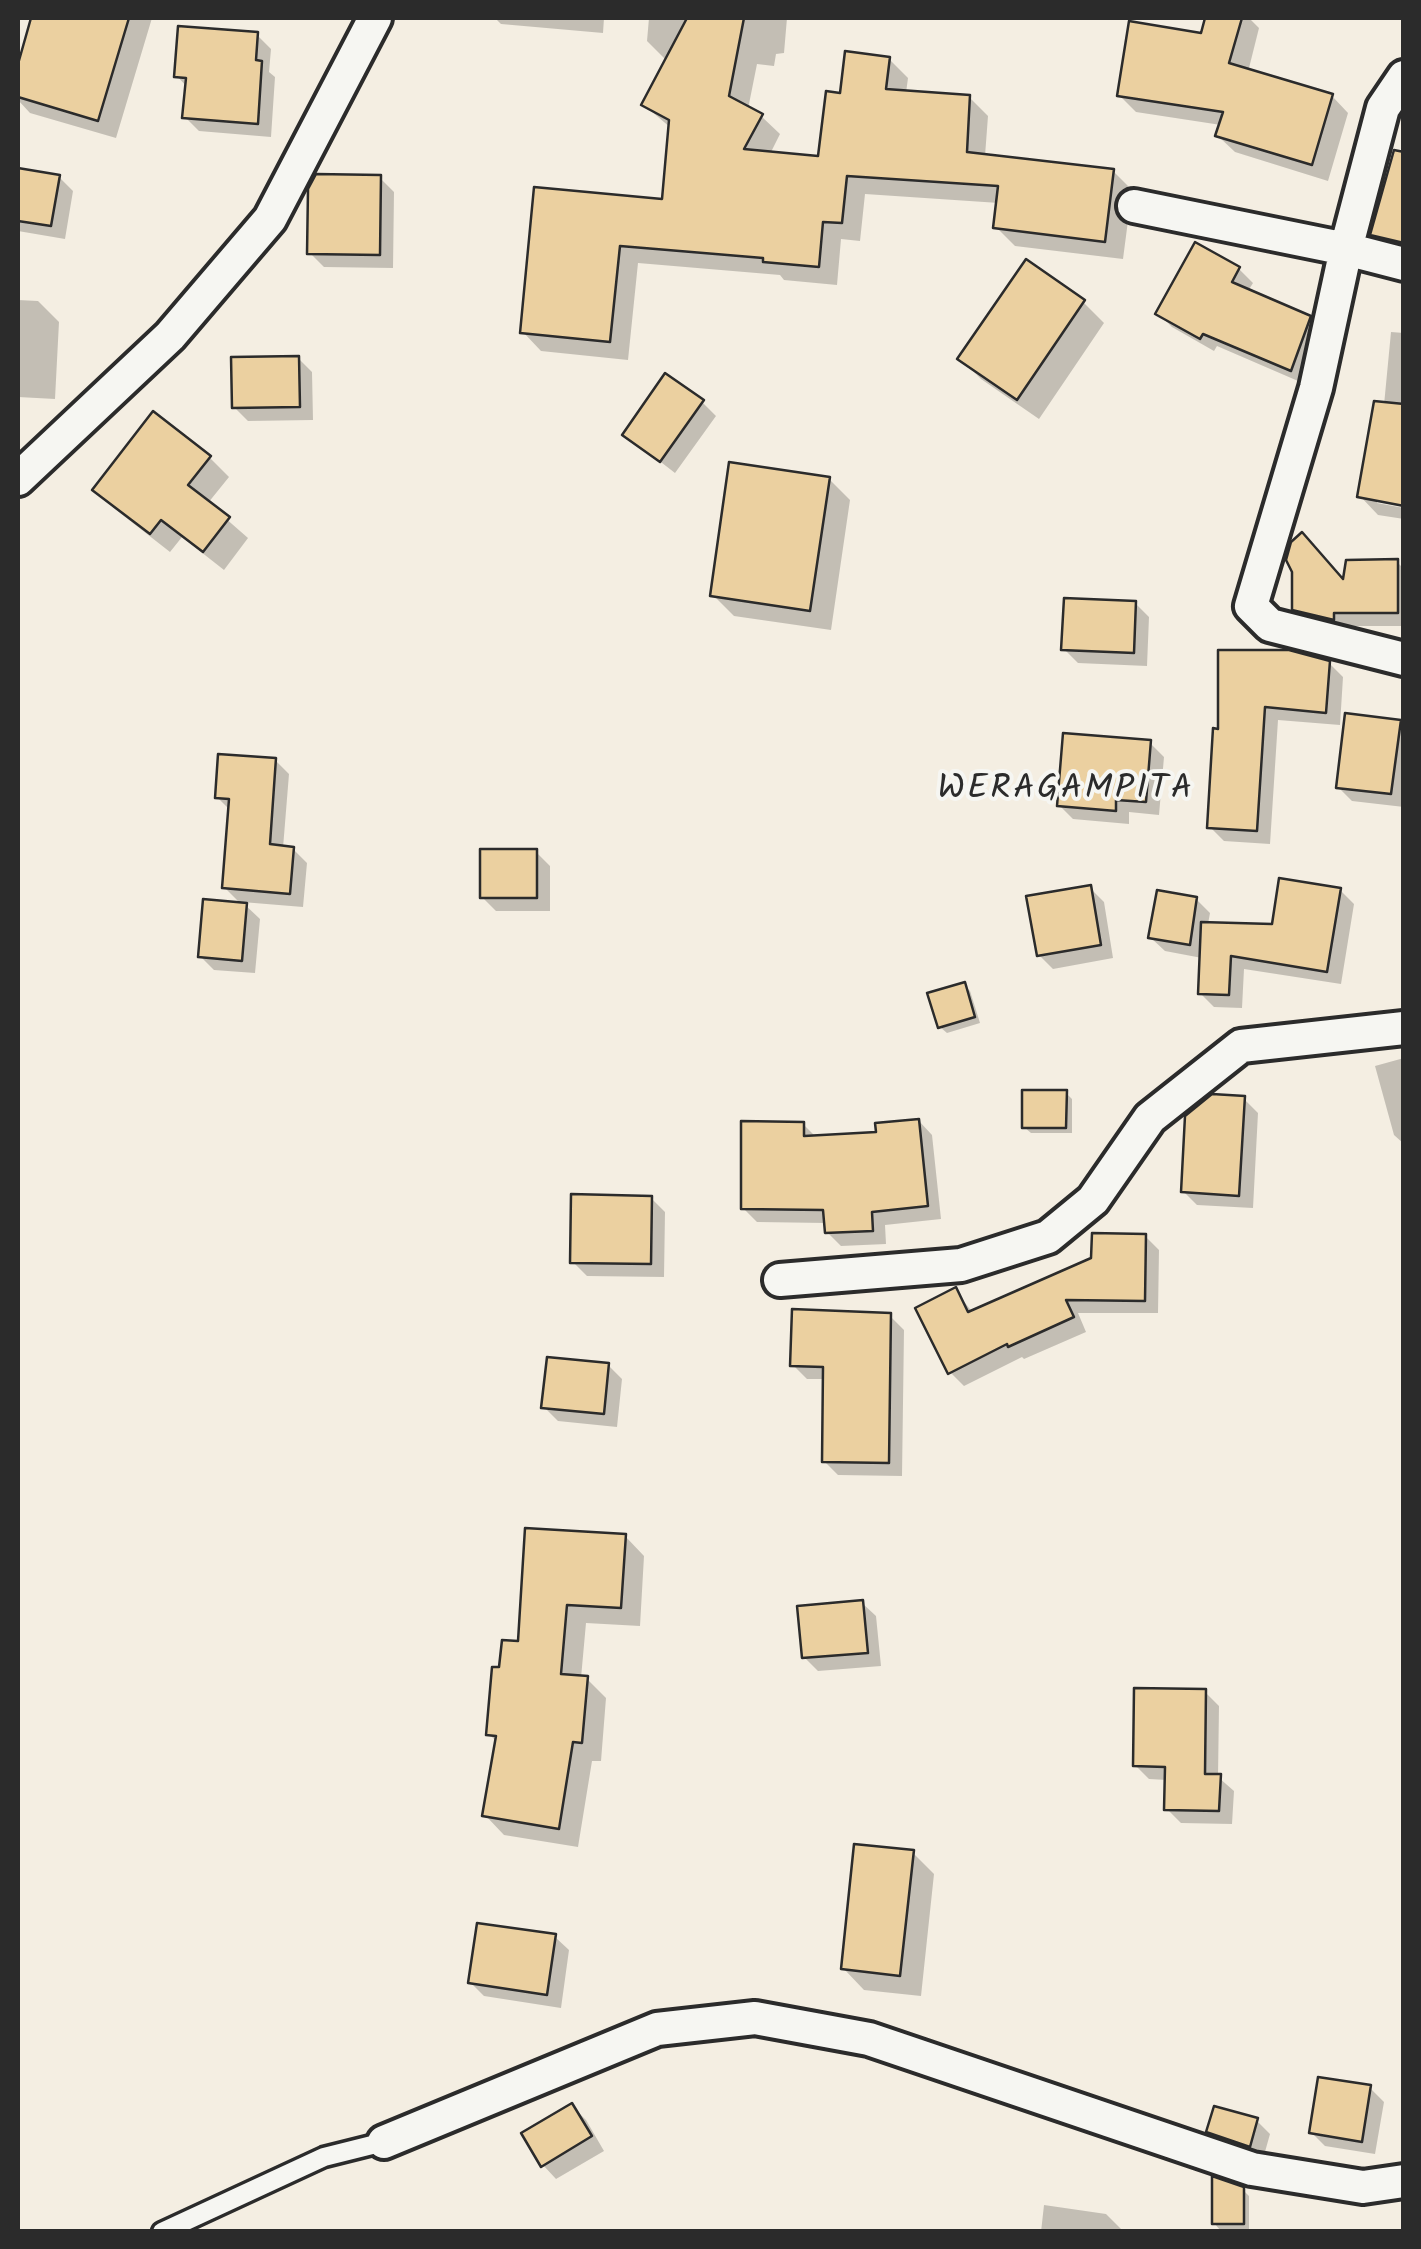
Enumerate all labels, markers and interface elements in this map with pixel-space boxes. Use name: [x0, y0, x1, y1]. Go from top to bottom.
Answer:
district label: WERAGAMPITA: [937, 771, 1195, 813]

